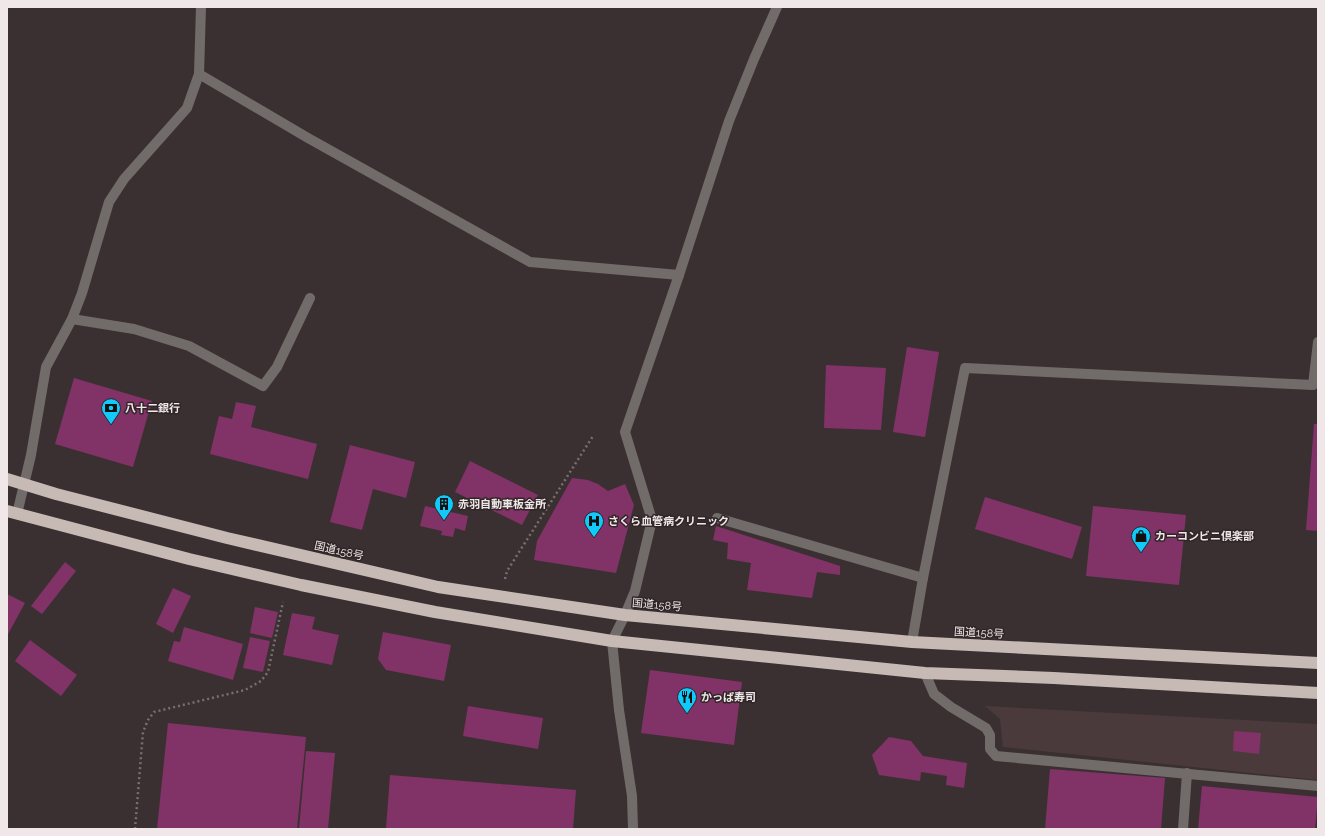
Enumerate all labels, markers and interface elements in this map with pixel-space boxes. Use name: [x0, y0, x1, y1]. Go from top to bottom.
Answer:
bank icon: 八十二銀行: [100, 397, 122, 425]
place label: 八十二銀行: [125, 402, 180, 415]
building icon: 赤羽自動車板金所: [433, 493, 455, 521]
place label: 赤羽自動車板金所: [458, 498, 546, 511]
hospital icon: さくら血管病クリニック: [583, 510, 605, 538]
place label: さくら血管病クリニック: [608, 515, 729, 528]
shop icon: カーコンビニ倶楽部: [1130, 525, 1152, 553]
place label: カーコンビニ倶楽部: [1155, 530, 1254, 543]
street label: 国道158号: [313, 539, 365, 563]
street label: 国道158号: [631, 596, 683, 614]
street label: 国道158号: [954, 625, 1004, 641]
restaurant icon: かっぱ寿司: [676, 686, 698, 714]
place label: かっぱ寿司: [701, 691, 756, 704]

